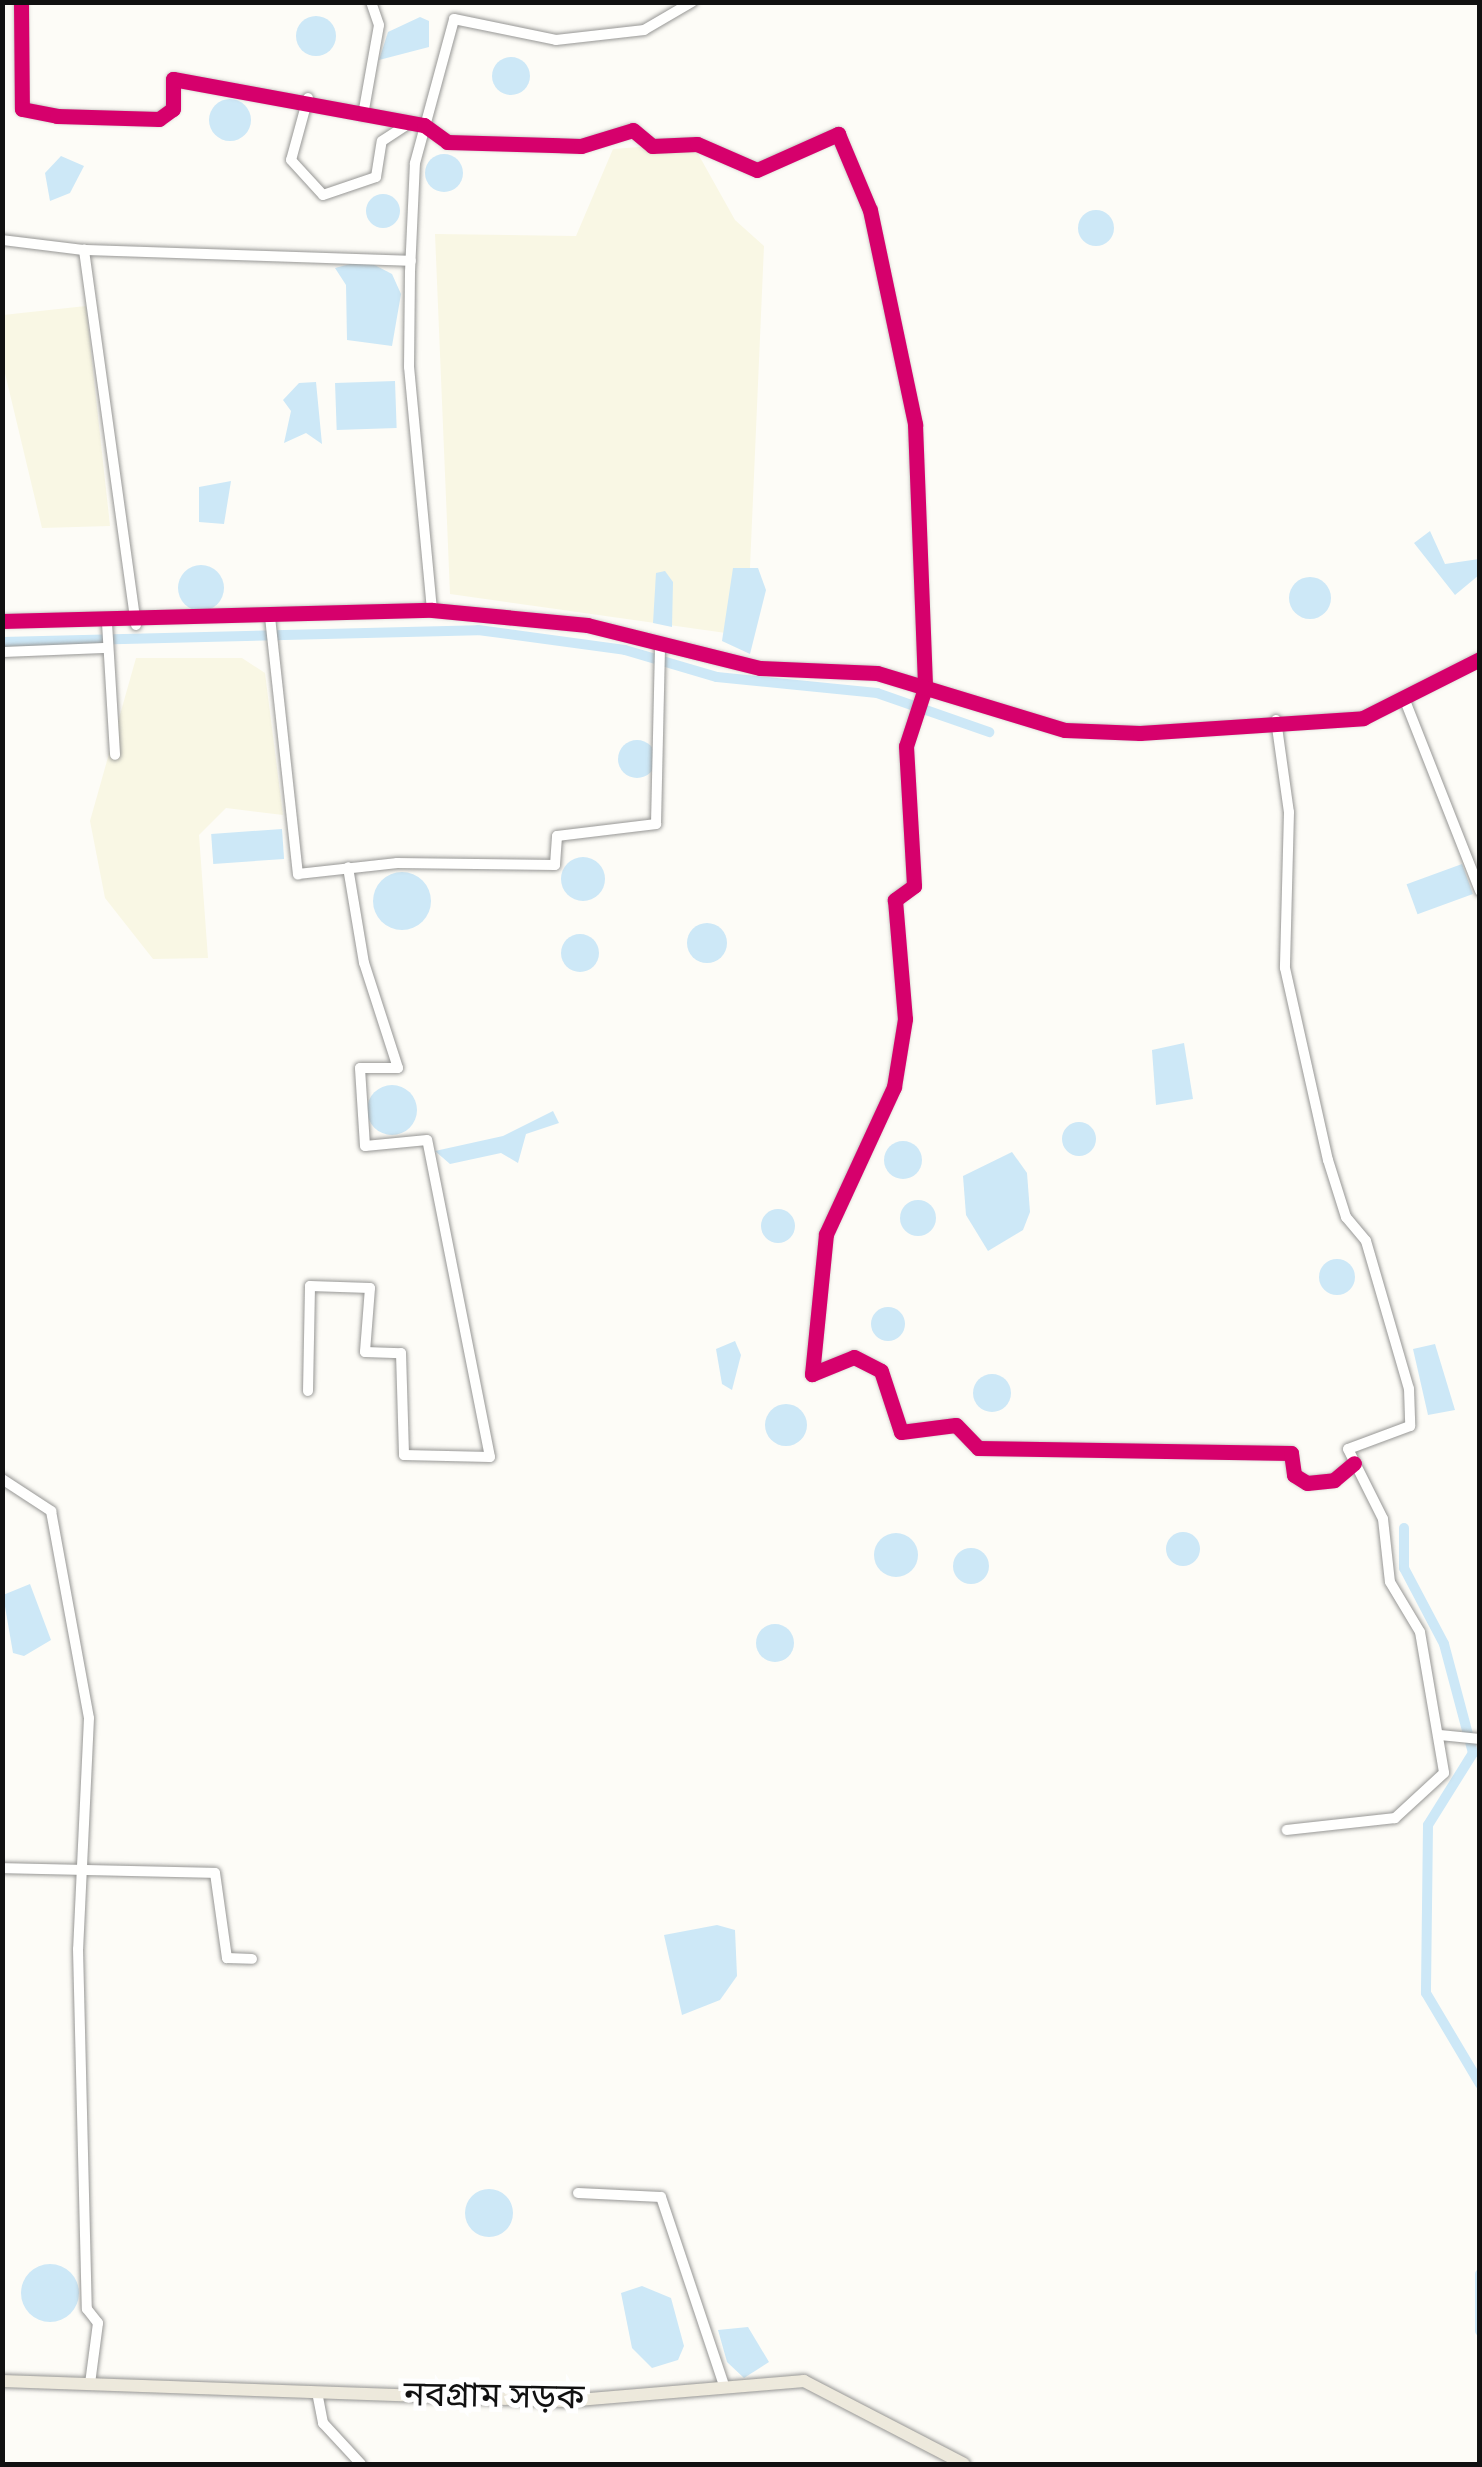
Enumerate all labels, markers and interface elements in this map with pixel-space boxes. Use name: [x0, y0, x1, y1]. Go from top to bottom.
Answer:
street label: নবগ্রাম সড়ক: [403, 2373, 585, 2419]

